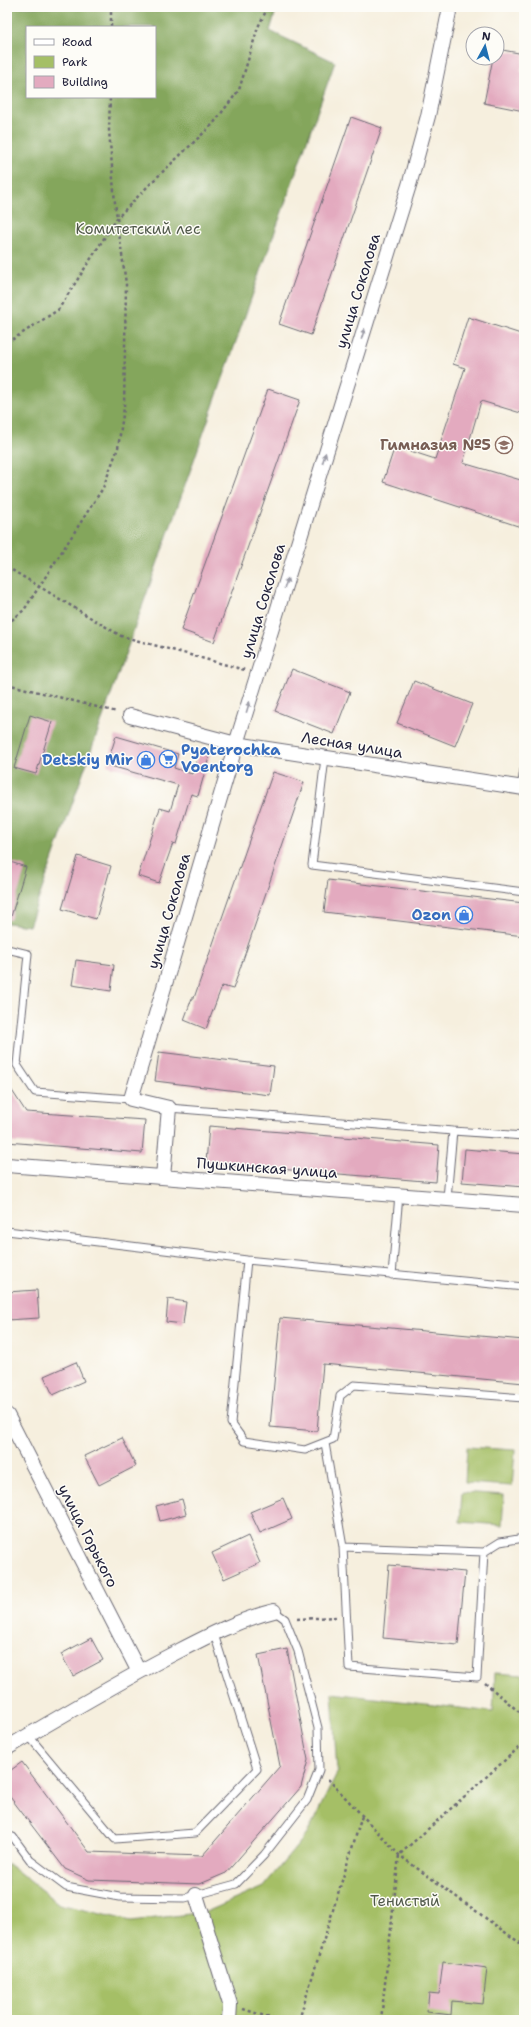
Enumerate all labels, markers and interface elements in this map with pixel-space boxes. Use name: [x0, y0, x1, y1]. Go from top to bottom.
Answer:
legend: [26, 26, 156, 98]
north arrow: [465, 26, 505, 66]
text: N: [481, 29, 492, 45]
text: Road: [62, 34, 93, 50]
text: Park: [62, 54, 88, 70]
text: Building: [62, 74, 108, 90]
park label: Комитетский лес: [75, 219, 201, 239]
street label: улица Соколова: [331, 230, 385, 351]
one-way arrow: [360, 328, 366, 340]
place label: Гимназия №5: [380, 435, 491, 455]
school or university icon: Гимназия №5: [494, 435, 514, 455]
one-way arrow: [321, 452, 327, 464]
street label: улица Соколова: [236, 540, 290, 661]
one-way arrow: [283, 576, 289, 588]
one-way arrow: [245, 701, 251, 713]
street label: Лесная улица: [300, 727, 405, 763]
place label: Pyaterochka Voentorg: [181, 740, 281, 777]
supermarket icon: Pyaterochka Voentorg: [158, 749, 178, 769]
place label: Detskiy Mir: [42, 750, 133, 770]
shop icon: Detskiy Mir: [136, 750, 156, 770]
street label: улица Соколова: [143, 850, 195, 971]
place label: Ozon: [411, 905, 451, 925]
shop icon: Ozon: [454, 905, 474, 925]
street label: Пушкинская улица: [196, 1153, 339, 1183]
street label: улица Горького: [53, 1481, 123, 1591]
park label: Тенистый: [370, 1891, 440, 1911]

